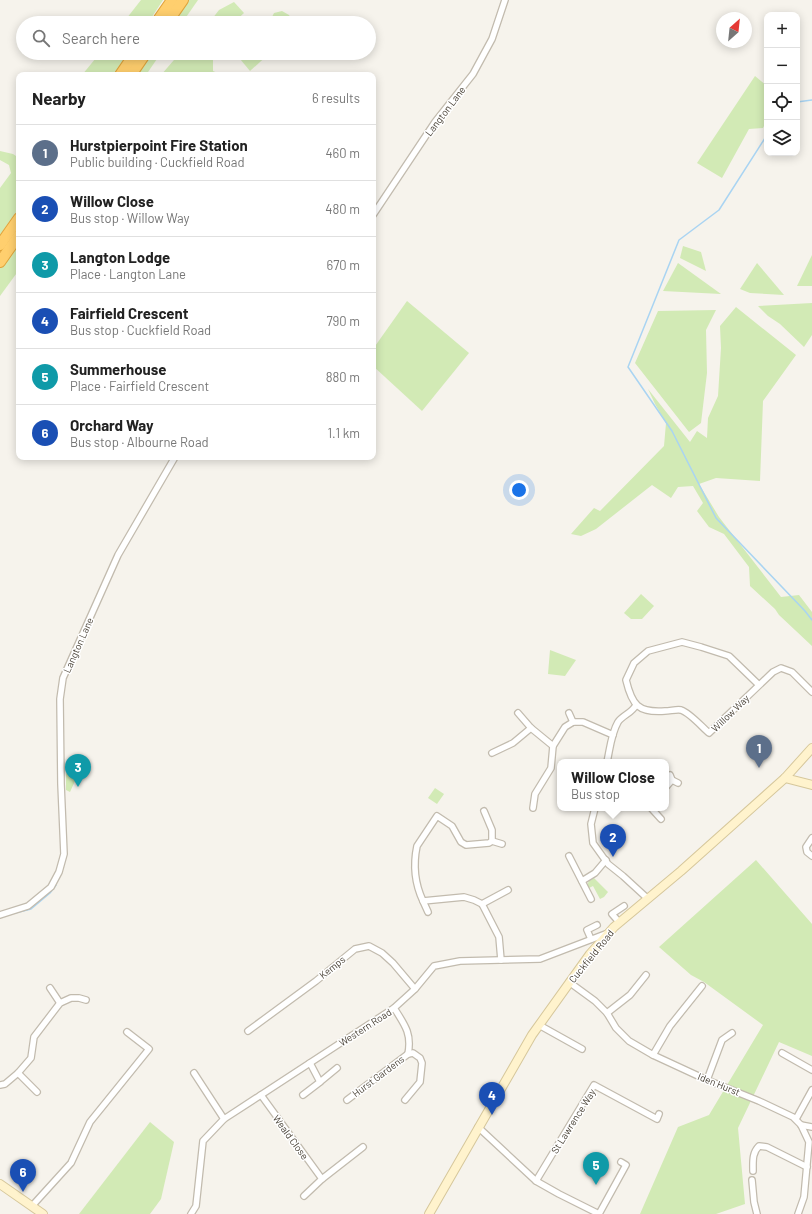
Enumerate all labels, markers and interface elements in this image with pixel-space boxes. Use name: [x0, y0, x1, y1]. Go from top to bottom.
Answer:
north arrow: [716, 12, 752, 48]
map controls: [764, 12, 800, 156]
button: +: [764, 12, 800, 48]
search box: [16, 16, 376, 60]
icon: search: [30, 27, 52, 49]
text: Search here: [62, 29, 140, 47]
button: −: [764, 48, 800, 84]
street label: Langton Lane: [422, 84, 468, 138]
button: locate: [764, 84, 800, 120]
text: Nearby: [32, 88, 86, 108]
text: 6 results: [312, 90, 360, 106]
button: layers: [764, 120, 800, 156]
text: Hurstpierpoint Fire Station: [70, 136, 248, 154]
text: 1: [43, 145, 47, 161]
text: 460 m: [325, 145, 360, 161]
text: Public building · Cuckfield Road: [70, 154, 245, 170]
text: Willow Close: [70, 192, 154, 210]
text: 2: [41, 201, 49, 217]
text: 480 m: [325, 201, 360, 217]
text: Bus stop · Willow Way: [70, 210, 190, 226]
text: Langton Lodge: [70, 248, 170, 266]
text: 3: [41, 257, 49, 273]
text: 670 m: [326, 257, 360, 273]
text: Place · Langton Lane: [70, 266, 186, 282]
text: Fairfield Crescent: [70, 304, 188, 322]
text: 4: [41, 313, 49, 329]
text: 790 m: [326, 313, 360, 329]
text: Bus stop · Cuckfield Road: [70, 322, 211, 338]
text: Summerhouse: [70, 360, 166, 378]
text: 5: [41, 369, 49, 385]
text: 880 m: [326, 369, 360, 385]
text: Place · Fairfield Crescent: [70, 378, 209, 394]
text: Orchard Way: [70, 416, 154, 434]
text: 6: [42, 425, 48, 441]
text: 1.1 km: [327, 425, 360, 441]
text: Bus stop · Albourne Road: [70, 434, 209, 450]
your location: [509, 480, 529, 500]
street label: Langton Lane: [60, 615, 96, 675]
street label: Willow Way: [708, 692, 752, 734]
pin: 1: [746, 735, 772, 768]
pin: 3: [65, 754, 91, 787]
popup: [557, 759, 669, 811]
text: Willow Close: [571, 768, 655, 786]
text: Bus stop: [571, 786, 620, 802]
pin: 2: [600, 824, 626, 857]
street label: Cuckfield Road: [566, 927, 616, 985]
street label: Kemps: [317, 953, 348, 981]
street label: Western Road: [336, 1006, 394, 1048]
street label: Hurst Gardens: [350, 1053, 406, 1099]
street label: Iden Hurst: [696, 1070, 742, 1098]
pin: 4: [479, 1082, 505, 1115]
street label: St Lawrence Way: [548, 1086, 598, 1156]
street label: Weald Close: [271, 1112, 311, 1162]
pin: 5: [583, 1152, 609, 1185]
pin: 6: [10, 1159, 36, 1192]

